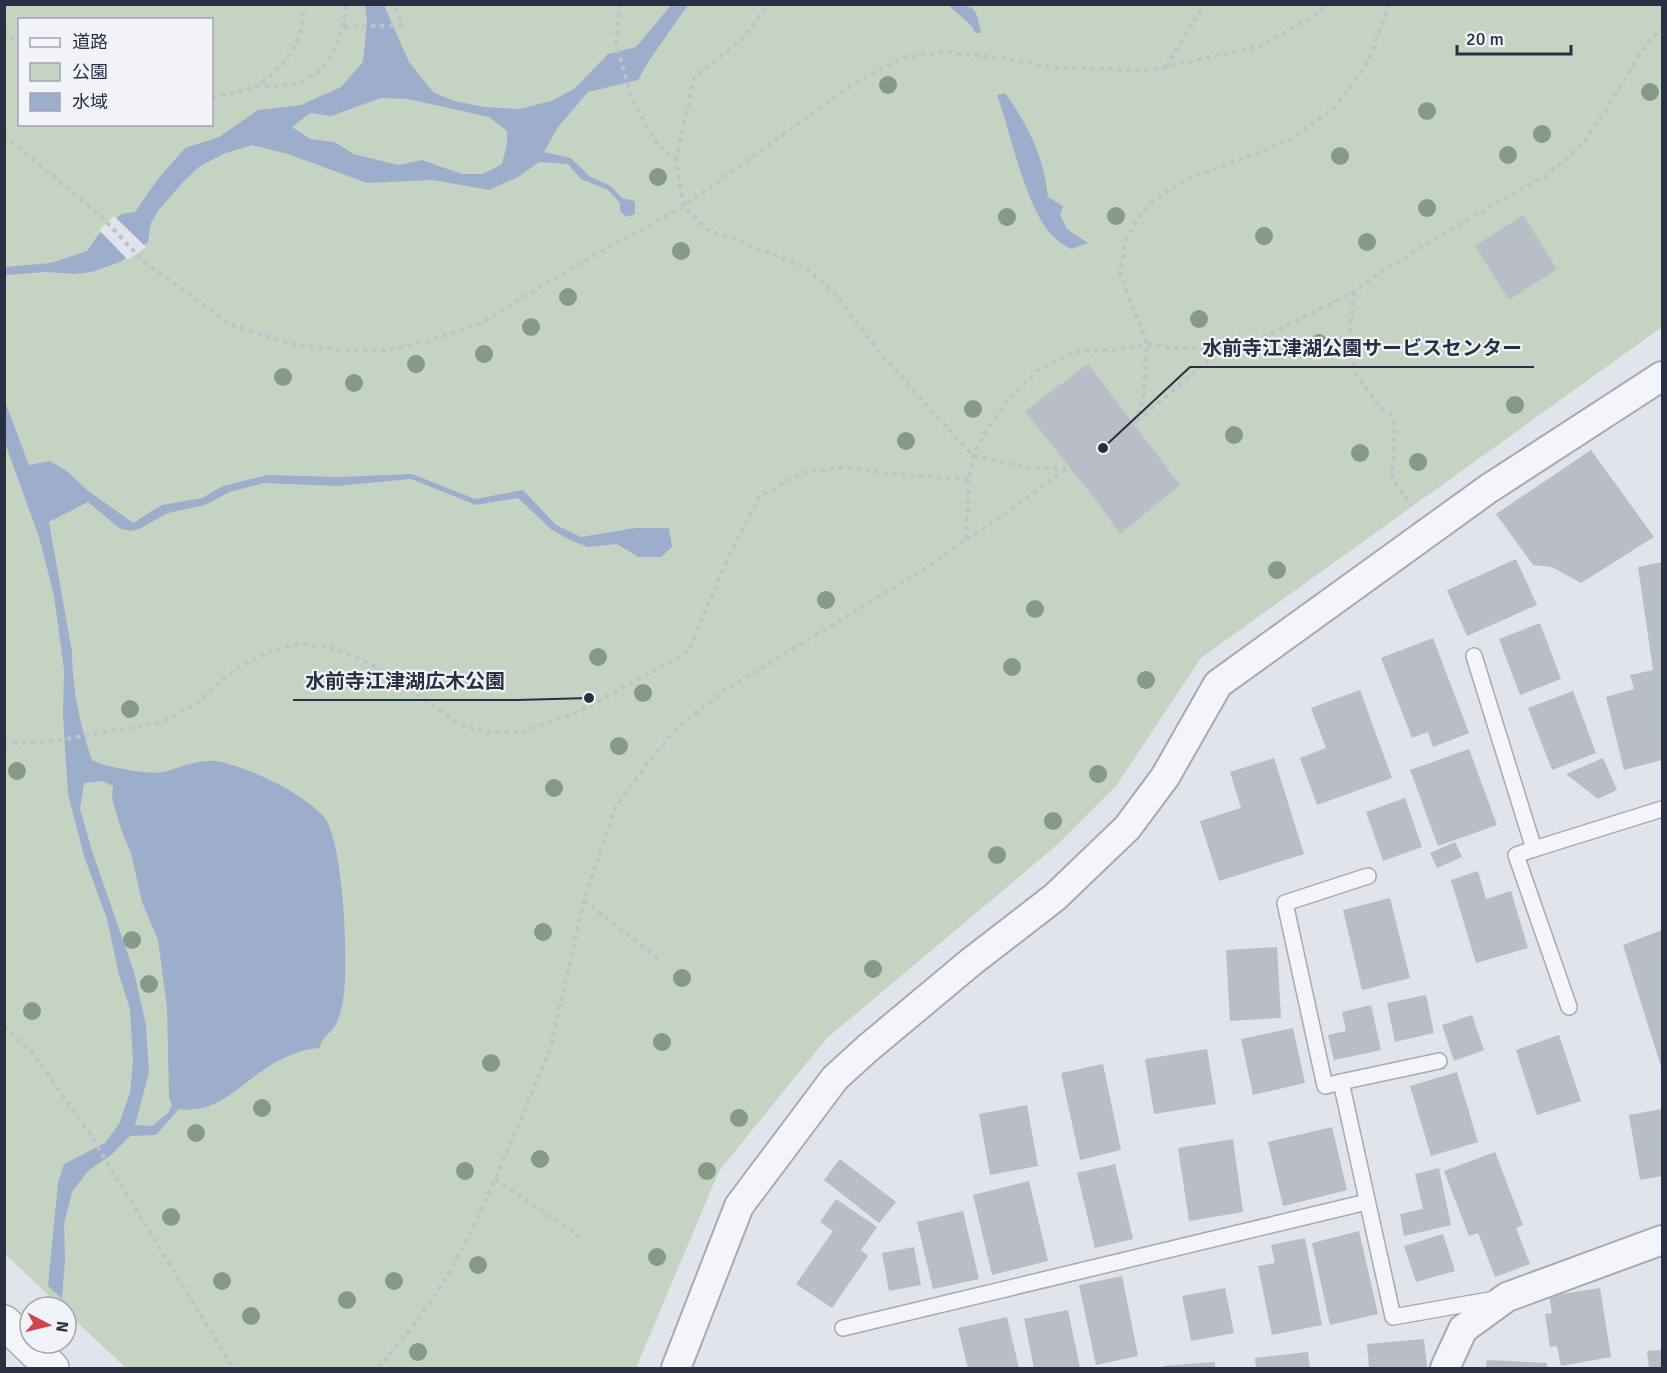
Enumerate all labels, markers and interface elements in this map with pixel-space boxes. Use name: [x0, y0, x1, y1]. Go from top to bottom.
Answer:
legend: [18, 18, 213, 126]
scale bar: [1457, 18, 1571, 56]
text: 20 m: [1466, 28, 1504, 50]
text: 道路: [72, 31, 108, 53]
text: 公園: [72, 61, 108, 83]
text: 水域: [72, 91, 108, 113]
callout: 水前寺江津湖公園サービスセンター: [1190, 329, 1534, 367]
text: 水前寺江津湖公園サービスセンター: [1202, 336, 1522, 361]
callout: 水前寺江津湖広木公園: [293, 662, 517, 700]
text: 水前寺江津湖広木公園: [305, 669, 505, 694]
north arrow: [18, 1295, 78, 1355]
text: N: [51, 1320, 72, 1333]

